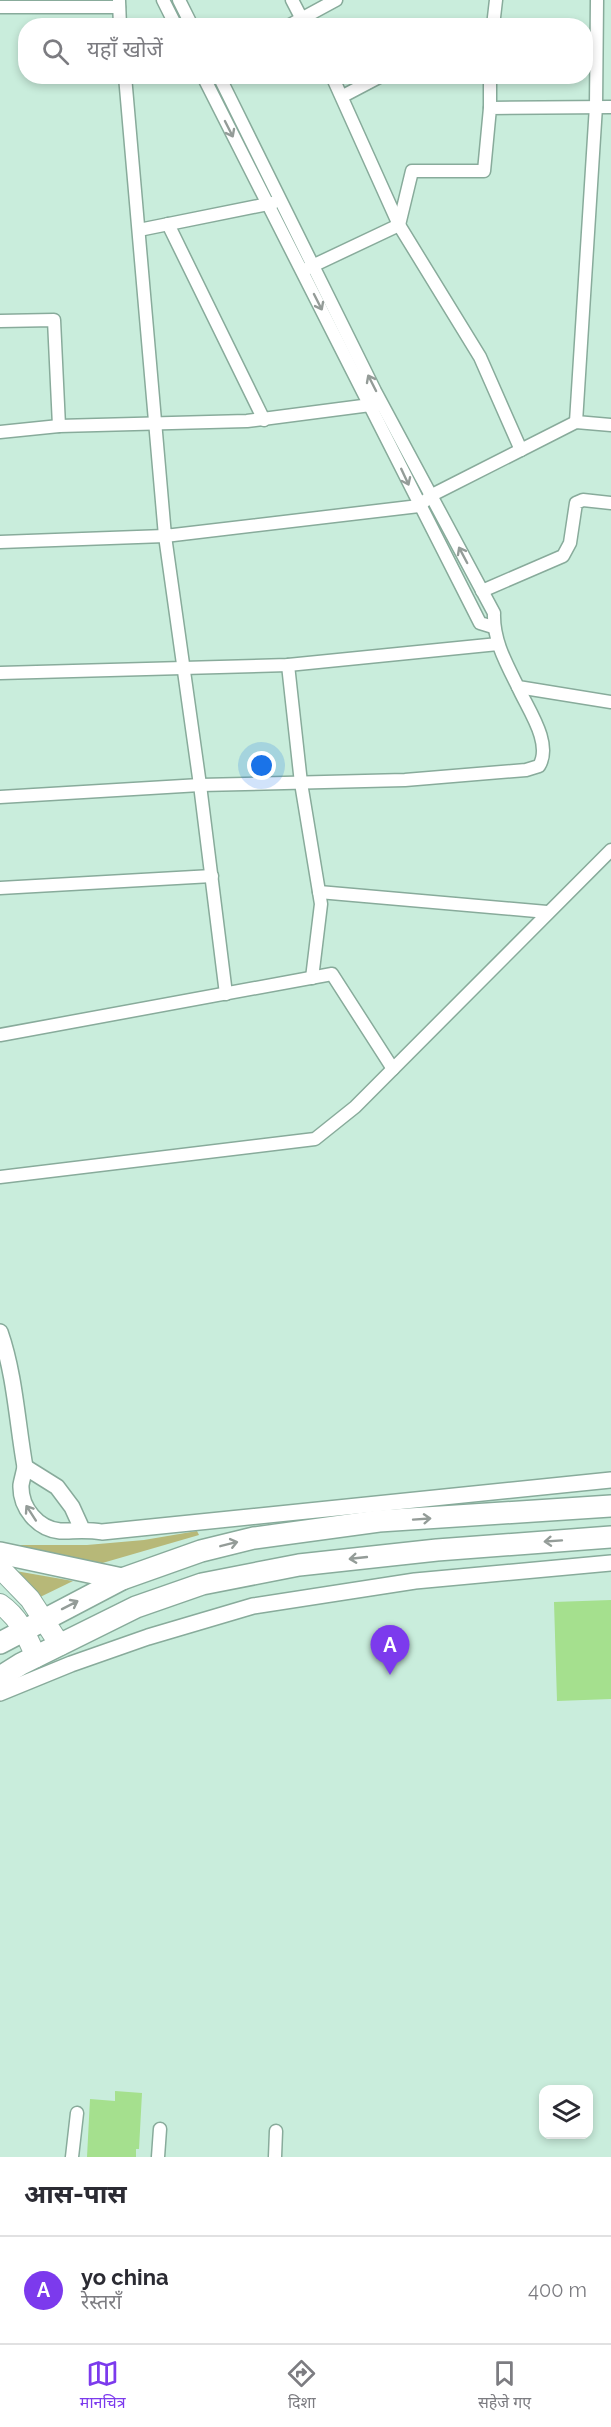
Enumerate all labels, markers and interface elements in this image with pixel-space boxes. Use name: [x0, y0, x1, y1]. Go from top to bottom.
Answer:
search box: [18, 18, 593, 84]
icon: search: [39, 35, 72, 68]
text: यहाँ खोजें: [87, 36, 163, 62]
one-way arrow: [224, 119, 235, 137]
one-way arrow: [313, 293, 324, 311]
one-way arrow: [365, 375, 377, 393]
one-way arrow: [399, 467, 411, 485]
one-way arrow: [457, 547, 468, 565]
your location: [247, 751, 276, 780]
one-way arrow: [25, 1504, 38, 1521]
one-way arrow: [411, 1513, 431, 1524]
one-way arrow: [543, 1536, 563, 1547]
one-way arrow: [219, 1538, 238, 1550]
one-way arrow: [349, 1553, 369, 1564]
one-way arrow: [61, 1599, 78, 1611]
pin: A: [370, 1626, 410, 1675]
map controls: [539, 2085, 593, 2139]
button: layers: [539, 2085, 593, 2139]
text: आस-पास: [24, 2179, 127, 2209]
text: yo china: [81, 2264, 169, 2290]
text: A: [37, 2278, 50, 2302]
text: 400 m: [528, 2278, 587, 2302]
text: रेस्तराँ: [81, 2290, 122, 2314]
tab: मानचित्र: [80, 2357, 126, 2415]
tab: दिशा: [285, 2357, 318, 2415]
tab: सहेजे गए: [478, 2357, 531, 2415]

